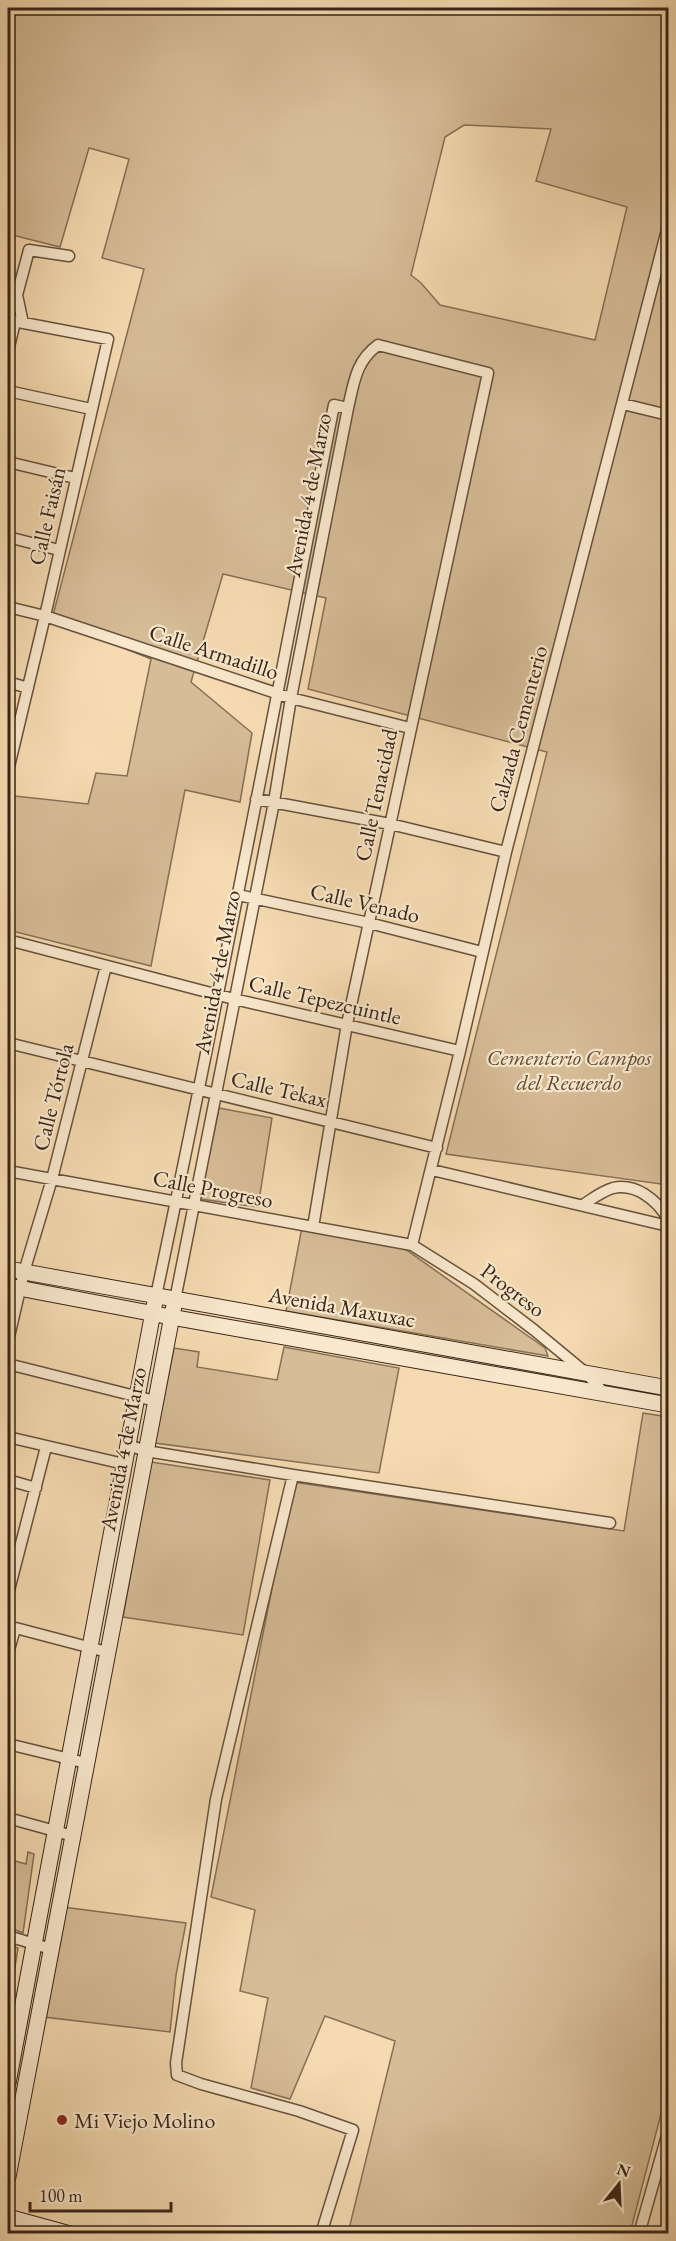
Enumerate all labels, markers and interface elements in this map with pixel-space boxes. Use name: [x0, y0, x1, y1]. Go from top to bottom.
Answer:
street label: Avenida 4 de Marzo: [278, 410, 338, 580]
street label: Calle Faisán: [22, 464, 72, 568]
street label: Calle Armadillo: [146, 617, 282, 687]
street label: Calzada Cementerio: [482, 642, 554, 816]
street label: Calle Tenacidad: [348, 725, 404, 864]
street label: Calle Venado: [307, 876, 423, 930]
street label: Avenida 4 de Marzo: [187, 887, 247, 1057]
street label: Calle Tepezcuintle: [246, 968, 404, 1032]
street label: Calle Tórtola: [26, 1040, 80, 1154]
park label: Cementerio Campos del Recuerdo: [487, 1043, 652, 1097]
street label: Calle Tekax: [228, 1064, 330, 1114]
street label: Calle Progreso: [150, 1163, 276, 1215]
street label: Progreso: [475, 1256, 551, 1324]
street label: Avenida Maxuxac: [265, 1280, 418, 1334]
street label: Avenida 4 de Marzo: [93, 1364, 153, 1534]
place label: Mi Viejo Molino: [74, 2106, 215, 2135]
marker: Mi Viejo Molino: [55, 2113, 69, 2127]
north arrow: [589, 2154, 649, 2214]
text: N: [614, 2158, 633, 2182]
scale bar: [30, 2175, 171, 2213]
text: 100 m: [39, 2184, 83, 2207]

